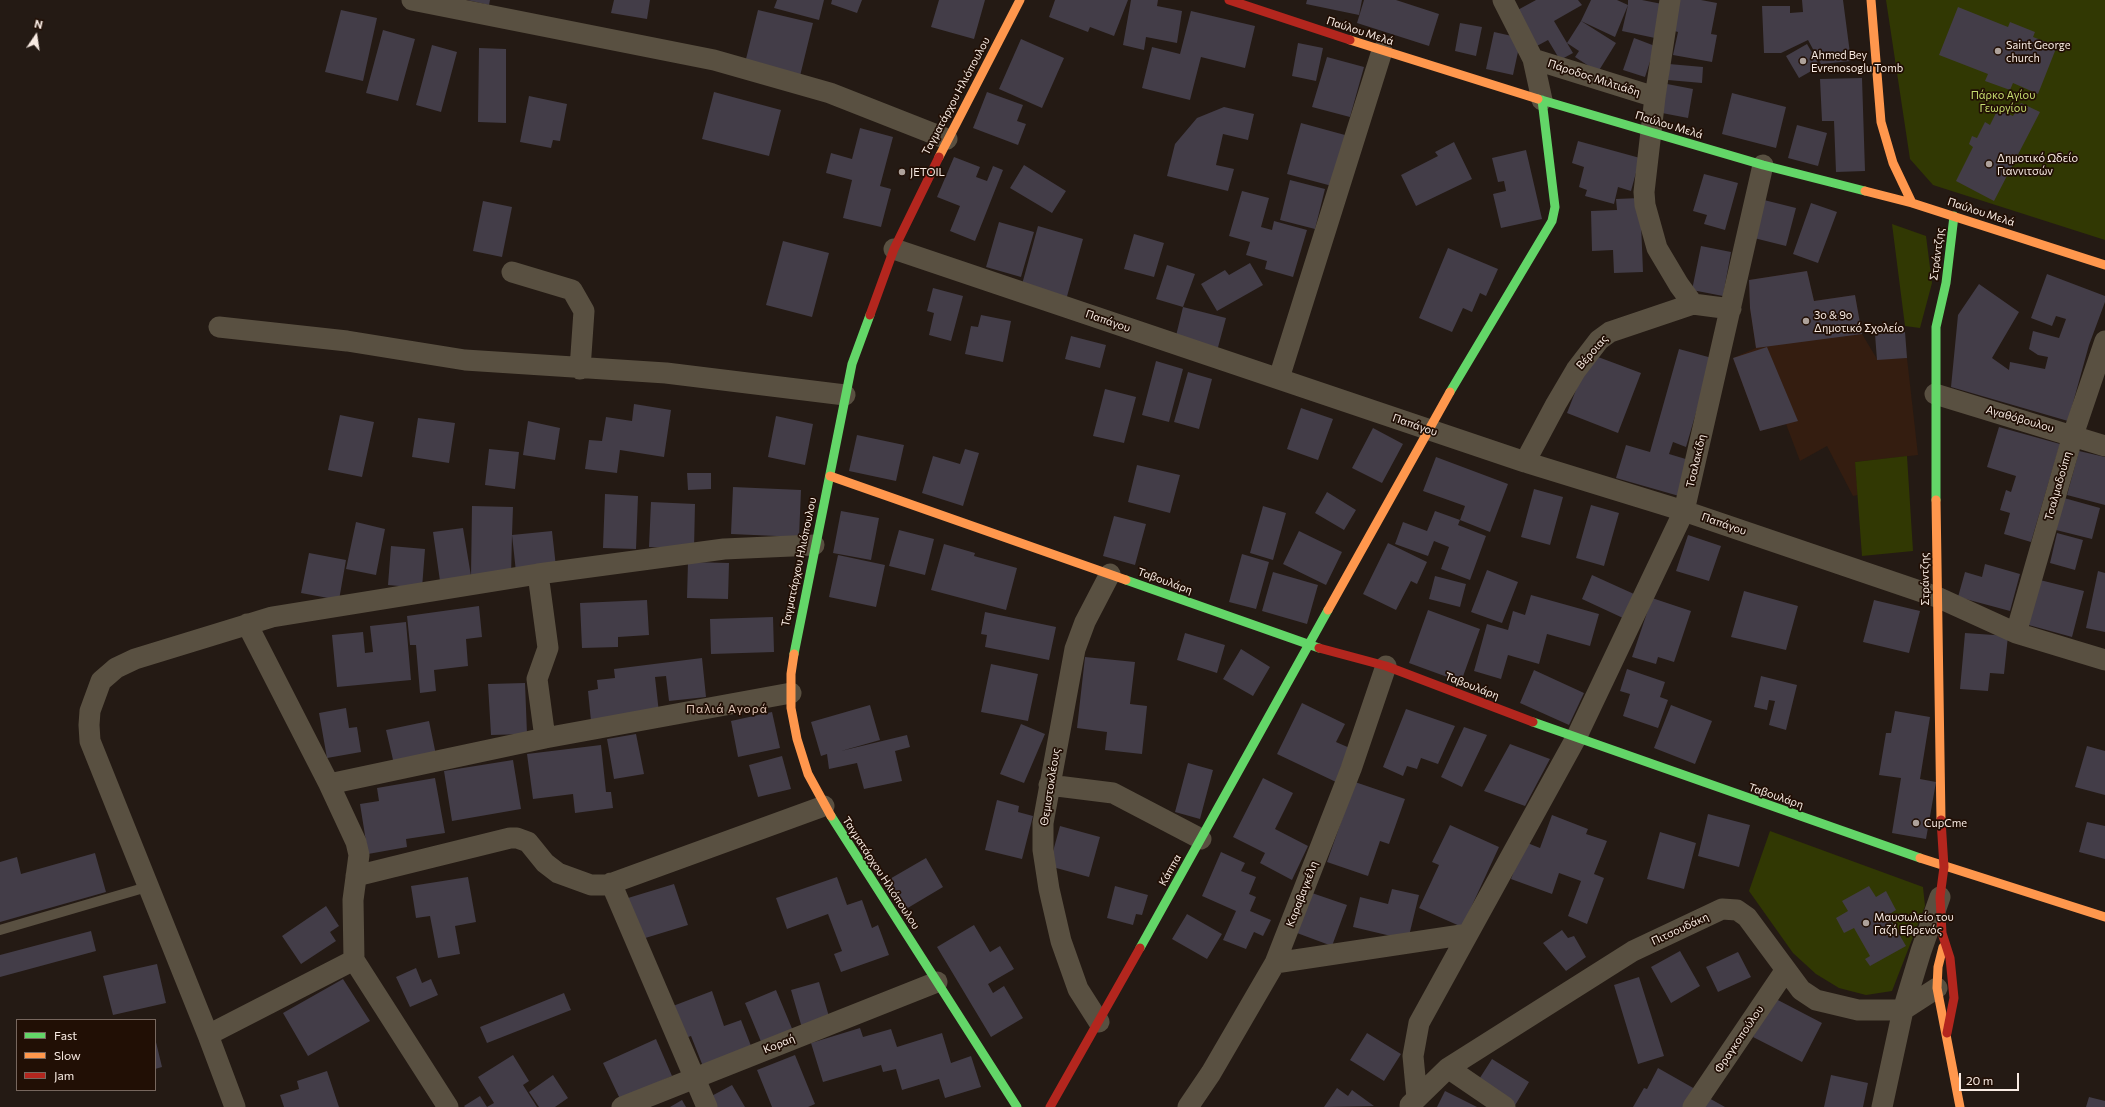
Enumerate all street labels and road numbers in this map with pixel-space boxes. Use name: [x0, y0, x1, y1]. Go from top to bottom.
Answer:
street label: Παύλου Μελά: [1325, 14, 1395, 48]
street label: Ταγματάρχου Ηλιόπουλου: [919, 35, 993, 157]
street label: Πάροδος Μιλτιάδη: [1546, 57, 1642, 99]
street label: Παύλου Μελά: [1634, 108, 1704, 142]
street label: Παύλου Μελά: [1946, 195, 2016, 229]
street label: Στράντζης: [1927, 227, 1947, 281]
street label: Παπάγου: [1084, 307, 1132, 335]
street label: Βέροιας: [1574, 332, 1610, 372]
street label: Αγαθόβουλου: [1984, 403, 2056, 435]
street label: Παπάγου: [1391, 411, 1439, 439]
street label: Τσαλακίδη: [1683, 433, 1709, 489]
street label: Τσαλμαδούπη: [2042, 450, 2074, 522]
street label: Ταγματάρχου Ηλιόπουλου: [779, 496, 819, 628]
street label: Παπάγου: [1700, 510, 1748, 538]
street label: Στράντζης: [1918, 552, 1932, 606]
street label: Ταβουλάρη: [1136, 565, 1194, 597]
street label: Ταβουλάρη: [1443, 670, 1501, 702]
street label: Θεμιστοκλέους: [1037, 747, 1063, 827]
street label: Ταβουλάρη: [1747, 780, 1805, 812]
street label: Ταγματάρχου Ηλιόπουλου: [840, 814, 922, 932]
street label: Κάππα: [1156, 852, 1184, 888]
street label: Καραβαγκέλη: [1283, 859, 1321, 929]
street label: Πιτσουδάκη: [1649, 910, 1711, 948]
street label: Φραγκοπούλου: [1712, 1003, 1766, 1075]
street label: Κοραή: [761, 1032, 797, 1056]

